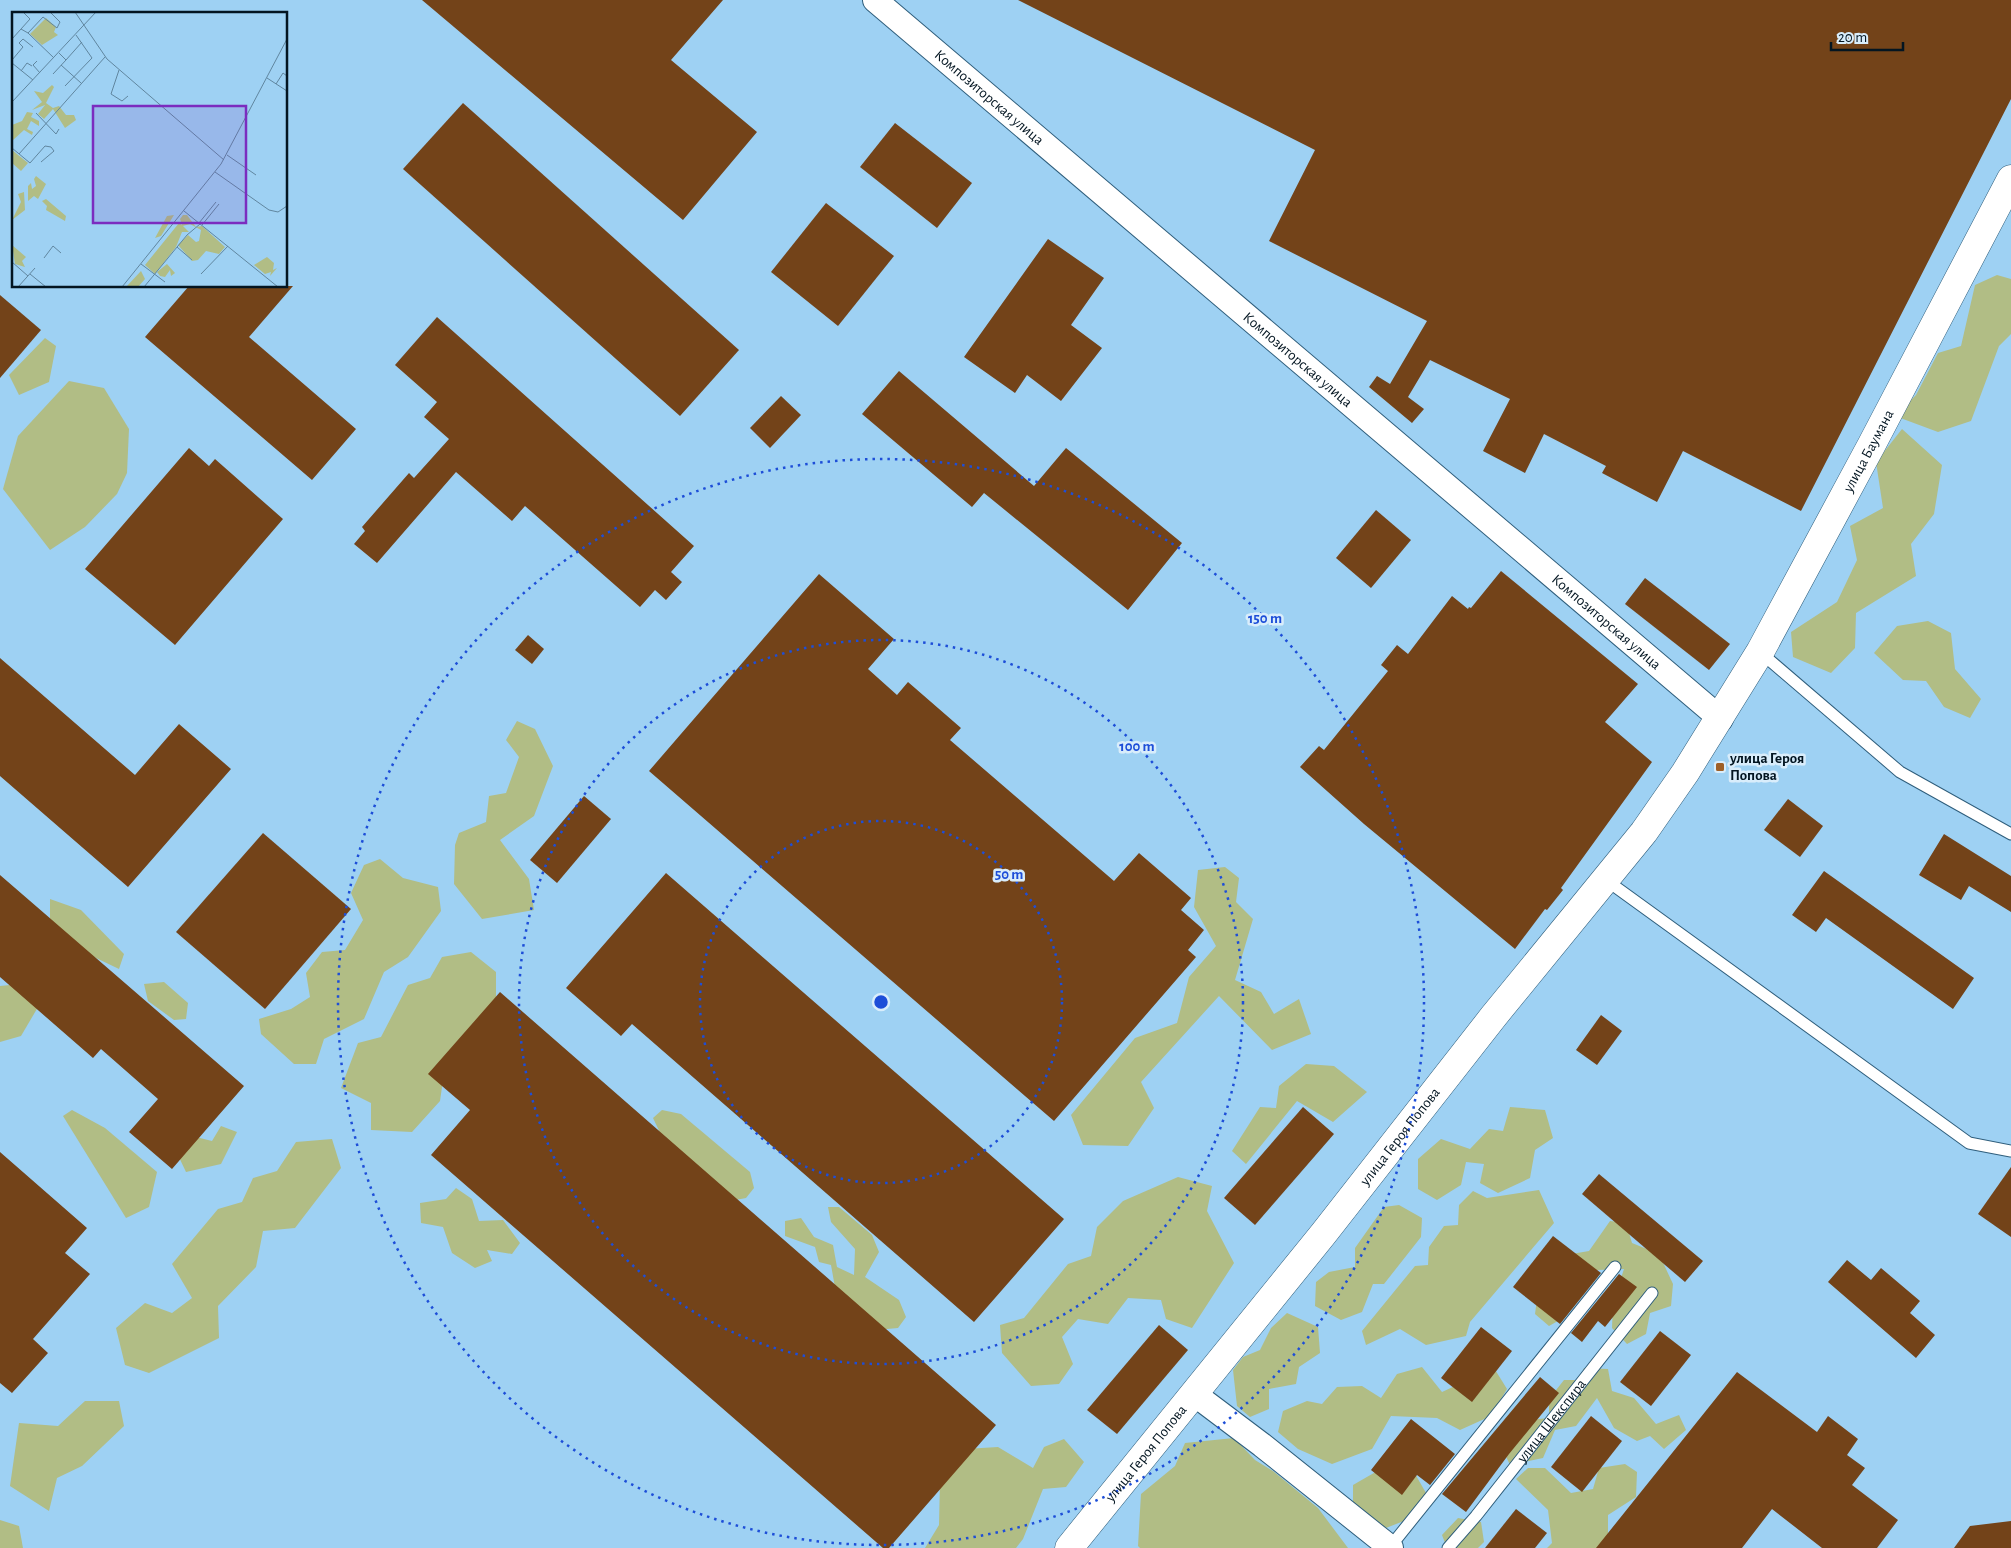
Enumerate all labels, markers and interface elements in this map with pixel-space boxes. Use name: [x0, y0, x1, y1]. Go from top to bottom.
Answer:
inset map: [12, 12, 288, 288]
scale bar: [1831, 20, 1904, 52]
text: 20 m: [1838, 30, 1867, 45]
street label: Композиторская улица: [932, 47, 1046, 148]
street label: Композиторская улица: [1240, 309, 1355, 410]
street label: улица Баумана: [1840, 407, 1897, 495]
street label: Композиторская улица: [1549, 572, 1664, 673]
text: 150 m: [1248, 611, 1282, 626]
text: 100 m: [1119, 739, 1155, 754]
place label: улица Героя Попова: [1729, 751, 1804, 783]
marker: улица Героя Попова: [1714, 761, 1726, 773]
text: 50 m: [995, 867, 1023, 882]
centre of rings: [872, 993, 890, 1011]
street label: улица Героя Попова: [1357, 1085, 1443, 1189]
street label: улица Шекспира: [1514, 1376, 1589, 1466]
street label: улица Героя Попова: [1102, 1402, 1190, 1506]

